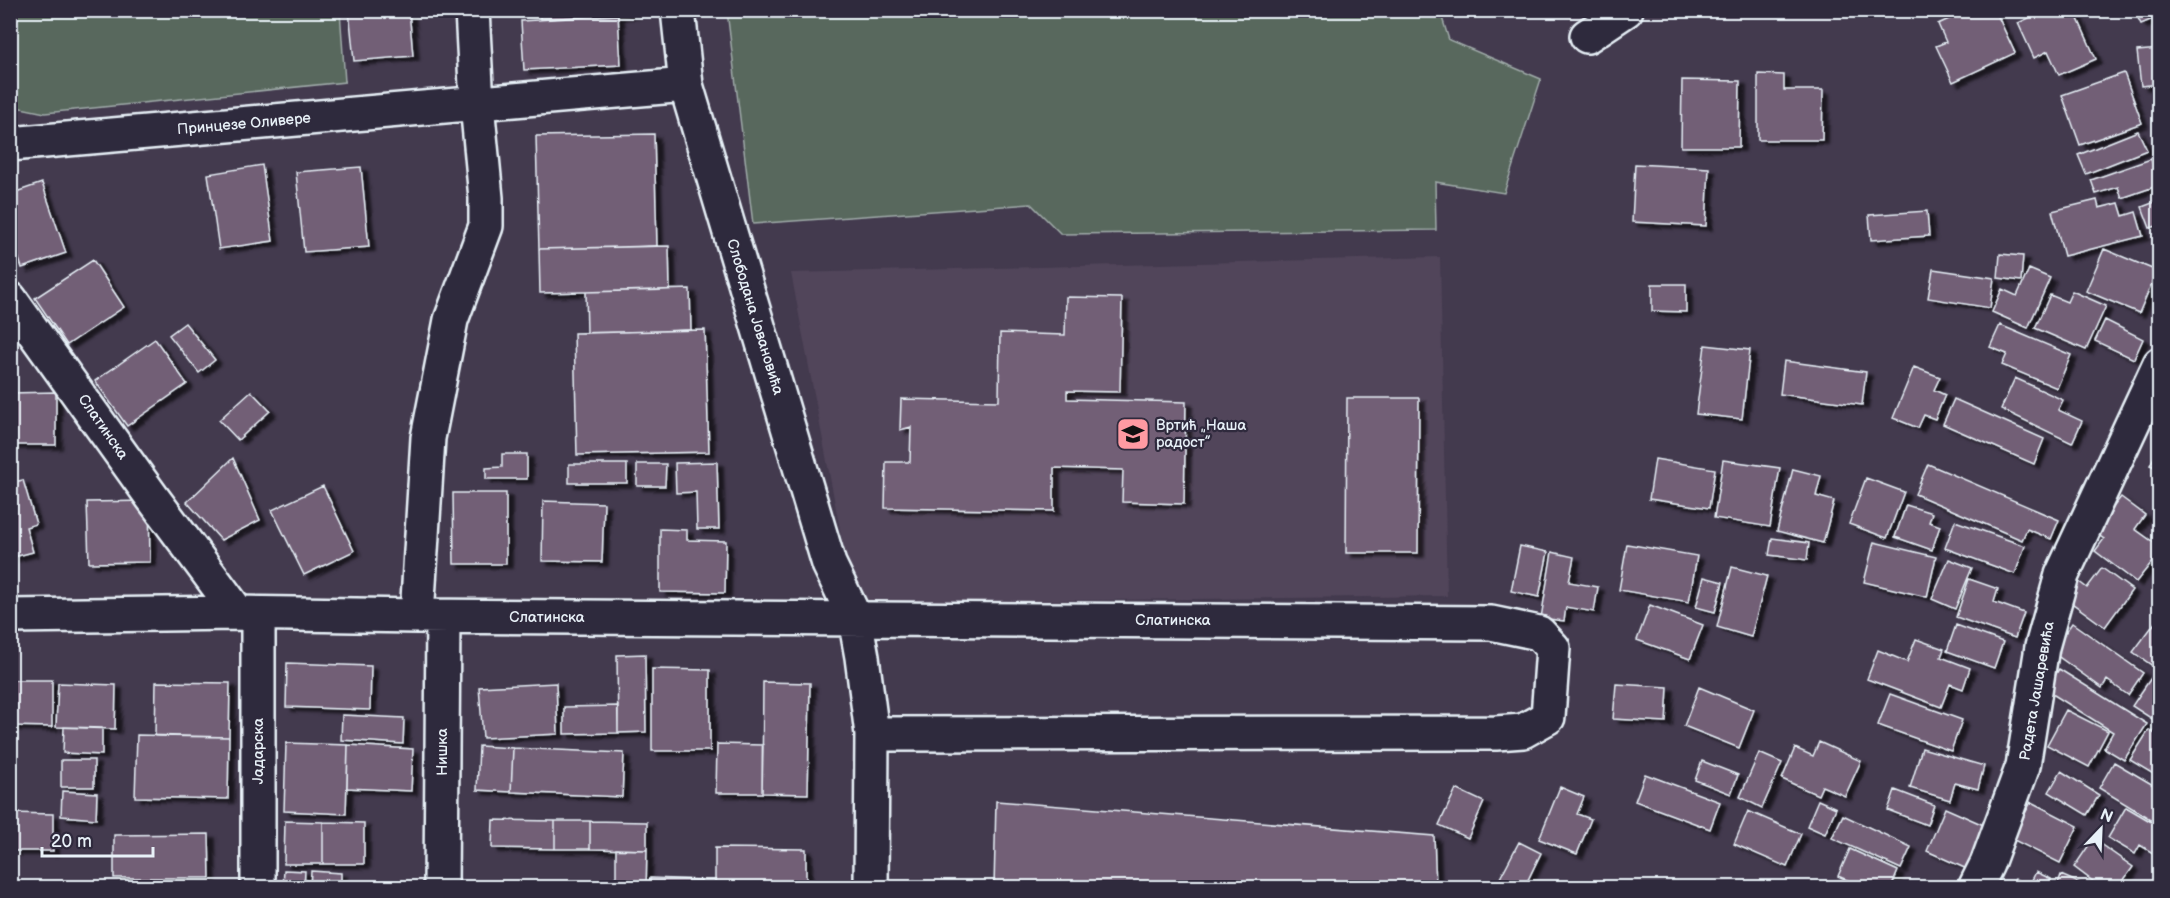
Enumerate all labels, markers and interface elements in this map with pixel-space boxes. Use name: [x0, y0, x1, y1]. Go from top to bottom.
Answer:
street label: Принцезе Оливере: [176, 109, 312, 139]
street label: Слободана Јовановића: [722, 237, 788, 397]
street label: Слатинска: [74, 391, 132, 463]
school or university icon: Вртић „Наша радост”: [1115, 416, 1151, 452]
place label: Вртић „Наша радост”: [1156, 416, 1246, 452]
street label: Слатинска: [509, 608, 585, 627]
street label: Слатинска: [1135, 611, 1211, 630]
street label: Радета Јашаревића: [2015, 620, 2059, 762]
street label: Јадарска: [249, 718, 268, 784]
street label: Нишка: [433, 728, 452, 776]
north arrow: [2071, 799, 2131, 859]
text: N: [2097, 805, 2116, 828]
scale bar: [42, 820, 153, 858]
text: 20 m: [51, 831, 92, 852]

